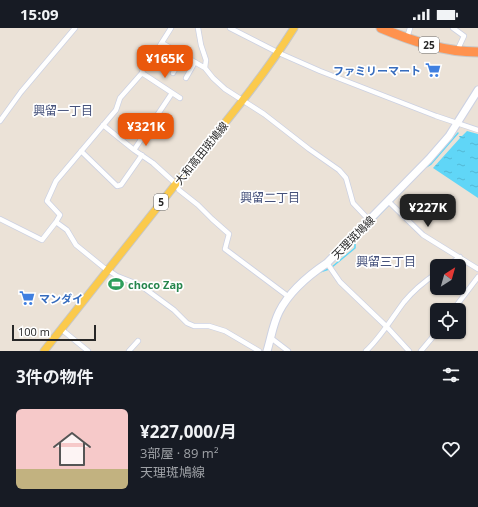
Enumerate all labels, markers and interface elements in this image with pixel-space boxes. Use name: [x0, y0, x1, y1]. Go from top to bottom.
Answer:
text: 15:09: [20, 4, 59, 24]
road number: 25: [419, 37, 439, 53]
pin: ¥165K: [137, 45, 193, 79]
text: ¥165K: [146, 49, 184, 67]
supermarket icon: ファミリーマート: [424, 61, 442, 79]
place label: ファミリーマート: [333, 63, 421, 78]
district label: 興留一丁目: [33, 102, 93, 119]
pin: ¥321K: [118, 113, 174, 147]
text: ¥321K: [127, 117, 165, 135]
street label: 大和高田斑鳩線: [171, 118, 231, 188]
district label: 興留二丁目: [240, 189, 300, 206]
road number: 5: [154, 194, 168, 210]
pin: ¥227K: [400, 194, 456, 228]
text: ¥227K: [409, 198, 447, 216]
street label: 天理斑鳩線: [328, 212, 378, 262]
district label: 興留三丁目: [356, 253, 416, 270]
north arrow: [430, 259, 466, 295]
map controls: [430, 259, 466, 339]
sports icon: choco Zap: [107, 275, 125, 293]
place label: choco Zap: [128, 277, 183, 292]
supermarket icon: マンダイ: [18, 289, 36, 307]
place label: マンダイ: [39, 291, 83, 306]
button: locate: [430, 303, 466, 339]
scale bar: [12, 323, 96, 342]
text: 100 m: [18, 324, 50, 339]
icon: filters: [440, 364, 462, 386]
text: 3件の物件: [16, 365, 94, 388]
text: ¥227,000/月: [140, 420, 237, 443]
icon: home: [48, 425, 96, 473]
icon: heart: [440, 438, 462, 460]
text: 3部屋 · 89 m²: [140, 444, 218, 462]
text: 天理斑鳩線: [140, 463, 205, 481]

